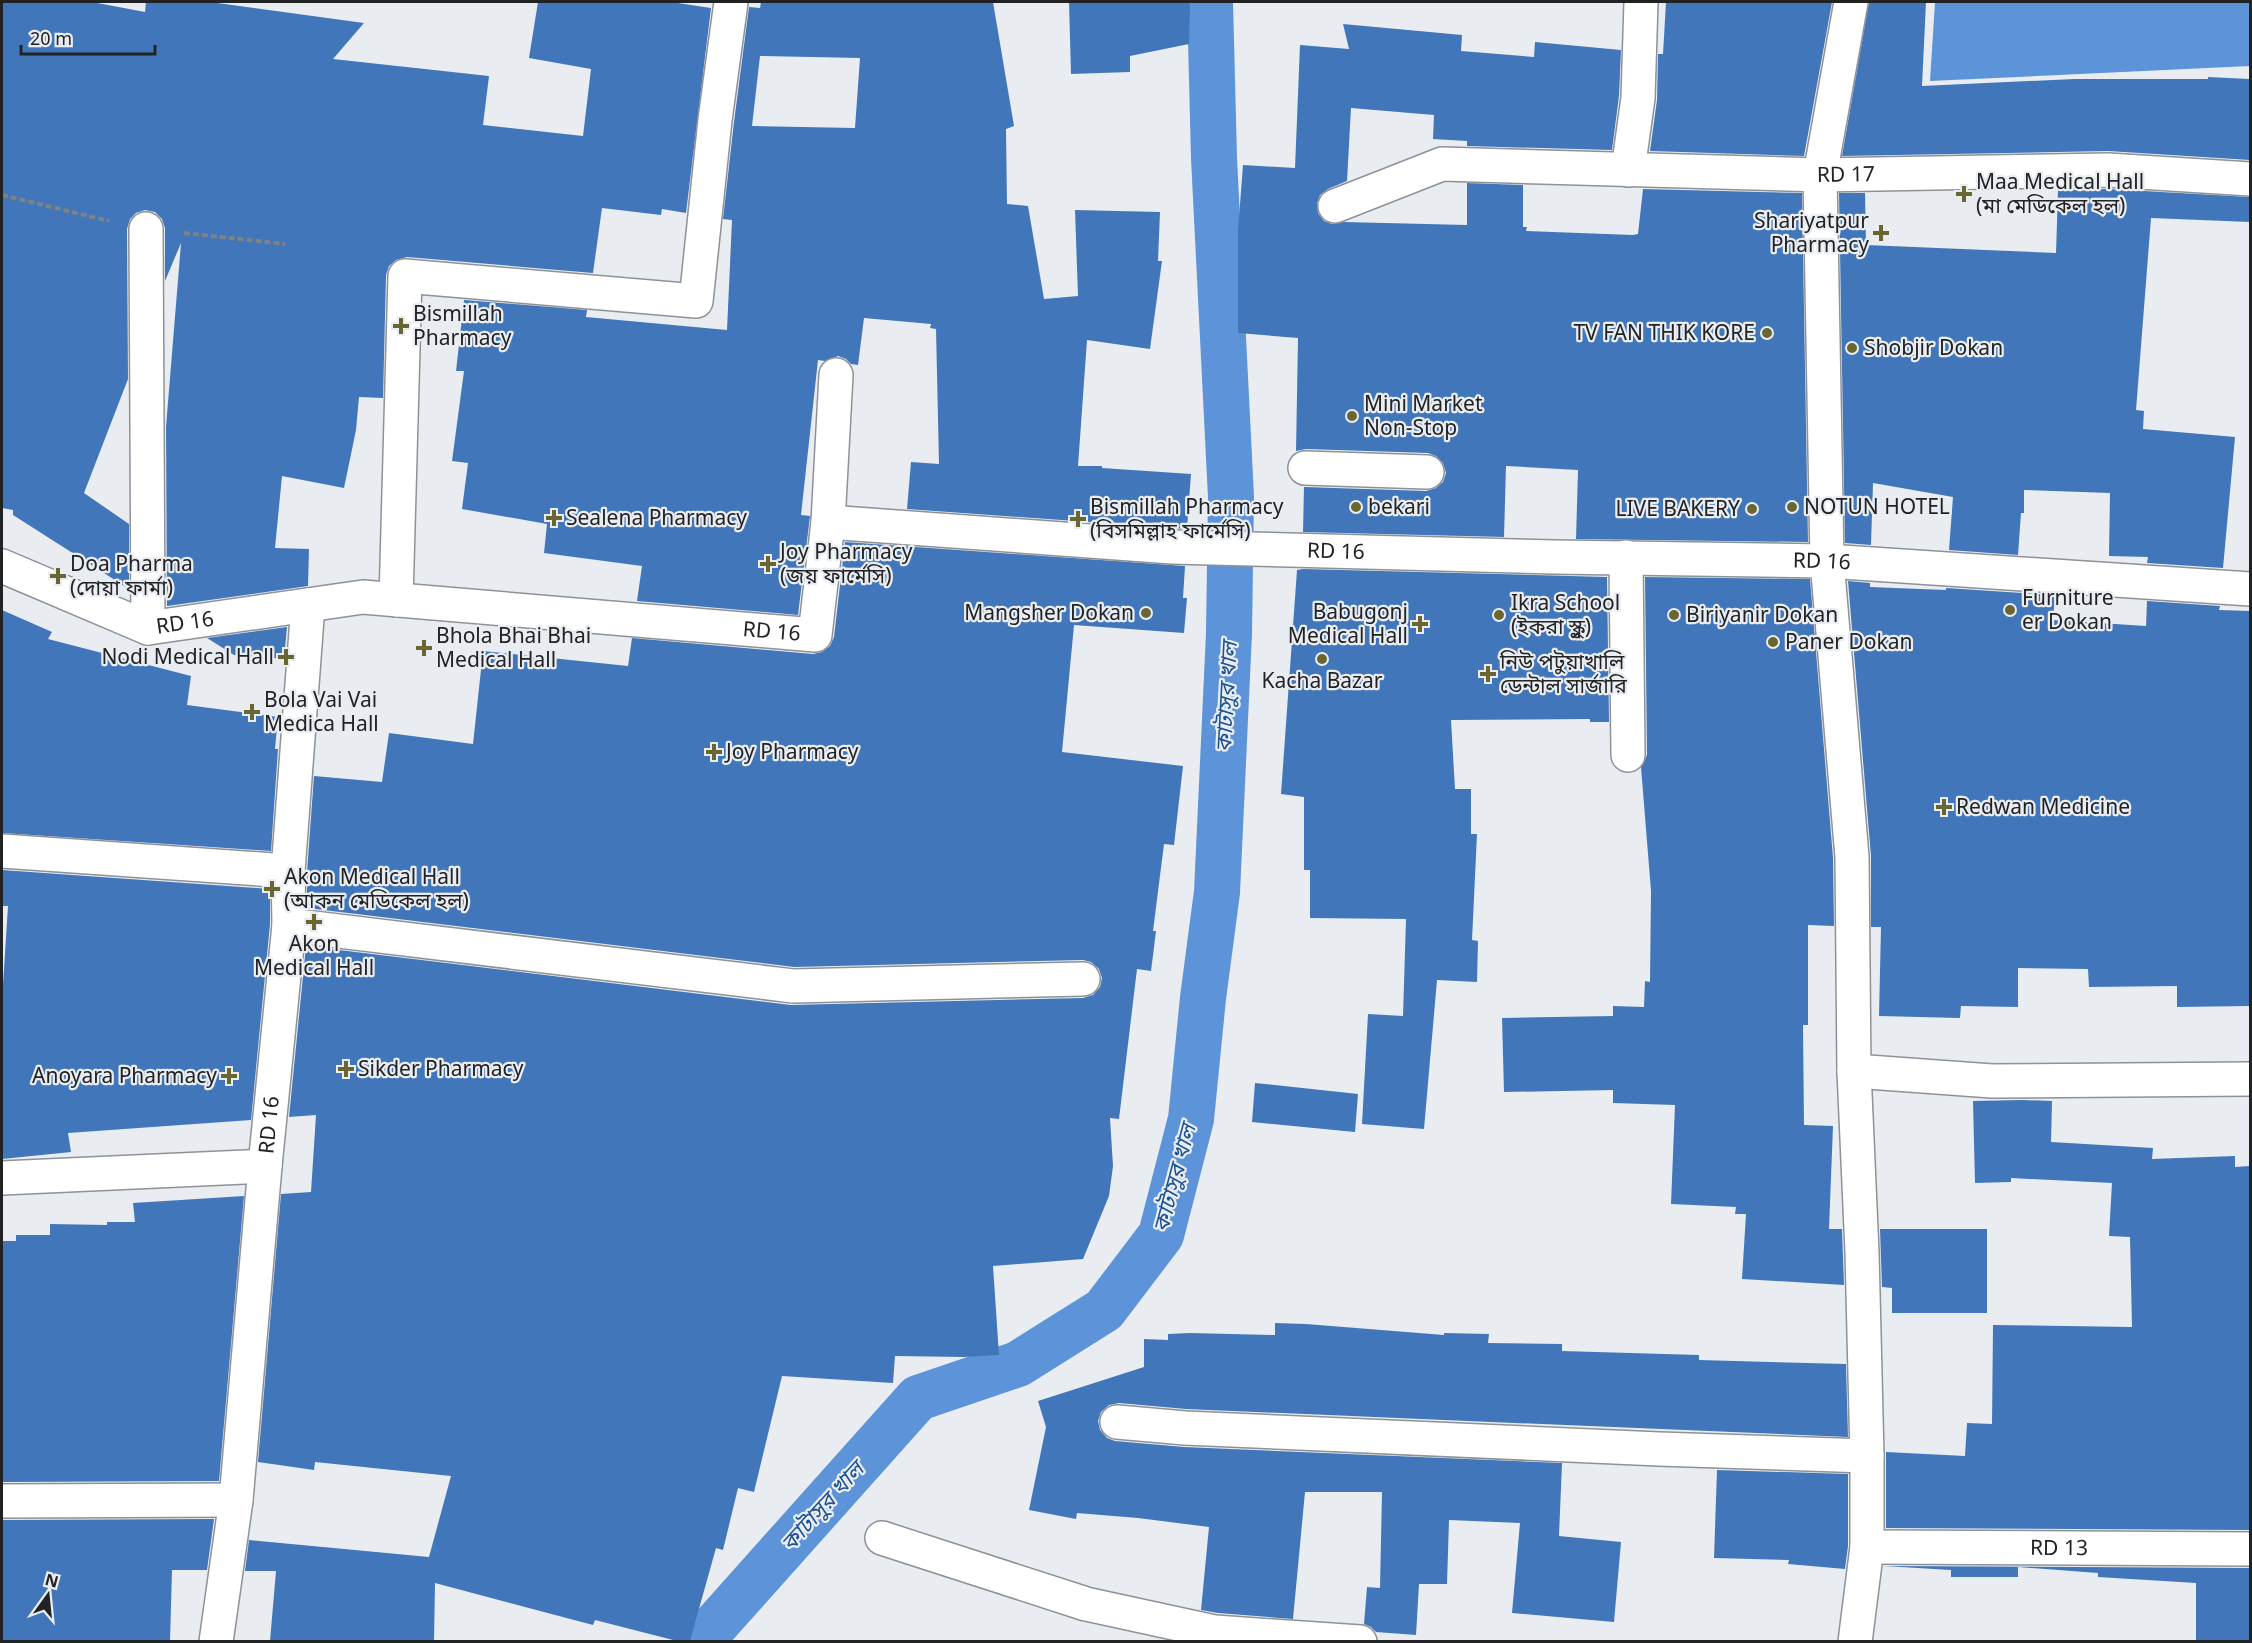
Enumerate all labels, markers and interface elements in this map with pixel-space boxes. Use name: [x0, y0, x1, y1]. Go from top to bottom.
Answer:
scale bar: [21, 18, 154, 56]
text: 20 m: [30, 26, 72, 50]
street label: RD 17: [1817, 159, 1875, 188]
place label: Maa Medical Hall (মা মেডিকেল হল): [1976, 167, 2144, 219]
marker: Maa Medical Hall (মা মেডিকেল হল): [1957, 187, 1971, 201]
place label: Shariyatpur Pharmacy: [1754, 206, 1869, 258]
marker: Shariyatpur Pharmacy: [1874, 226, 1888, 240]
place label: Bismillah Pharmacy: [413, 299, 512, 351]
place label: TV FAN THIK KORE: [1573, 318, 1755, 346]
marker: Bismillah Pharmacy: [394, 319, 408, 333]
marker: TV FAN THIK KORE: [1760, 326, 1774, 340]
place label: Shobjir Dokan: [1864, 333, 2003, 361]
marker: Shobjir Dokan: [1845, 341, 1859, 355]
place label: Mini Market Non-Stop: [1364, 389, 1483, 441]
marker: Mini Market Non-Stop: [1345, 409, 1359, 423]
place label: Bismillah Pharmacy (বিসমিল্লাহ ফার্মেসি): [1090, 492, 1284, 544]
place label: bekari: [1368, 492, 1430, 520]
place label: NOTUN HOTEL: [1804, 492, 1950, 520]
place label: LIVE BAKERY: [1615, 494, 1740, 522]
marker: bekari: [1349, 500, 1363, 514]
marker: NOTUN HOTEL: [1785, 500, 1799, 514]
marker: LIVE BAKERY: [1745, 502, 1759, 516]
place label: Sealena Pharmacy: [566, 503, 747, 531]
marker: Sealena Pharmacy: [547, 511, 561, 525]
marker: Bismillah Pharmacy (বিসমিল্লাহ ফার্মেসি): [1071, 512, 1085, 526]
street label: RD 16: [1307, 536, 1365, 565]
place label: Joy Pharmacy (জয় ফার্মেসি): [778, 537, 913, 589]
street label: RD 16: [1793, 546, 1852, 576]
place label: Doa Pharma (দোয়া ফার্মা): [70, 549, 193, 601]
marker: Joy Pharmacy (জয় ফার্মেসি): [761, 557, 775, 571]
marker: Doa Pharma (দোয়া ফার্মা): [51, 569, 65, 583]
place label: Furniture er Dokan: [2022, 583, 2114, 635]
place label: Ikra School (ইকরা স্কুল): [1511, 588, 1620, 640]
place label: Babugonj Medical Hall: [1288, 597, 1408, 649]
place label: Mangsher Dokan: [964, 598, 1134, 626]
place label: Biriyanir Dokan: [1686, 600, 1838, 628]
marker: Furniture er Dokan: [2003, 603, 2017, 617]
street label: RD 16: [154, 604, 216, 640]
marker: Mangsher Dokan: [1139, 606, 1153, 620]
marker: Ikra School (ইকরা স্কুল): [1492, 608, 1506, 622]
marker: Biriyanir Dokan: [1667, 608, 1681, 622]
street label: RD 16: [742, 614, 802, 647]
marker: Babugonj Medical Hall: [1413, 617, 1427, 631]
place label: Bhola Bhai Bhai Medical Hall: [436, 621, 591, 673]
place label: Paner Dokan: [1785, 627, 1912, 655]
marker: Paner Dokan: [1766, 635, 1780, 649]
water label: কাটাসুর খাল: [1207, 637, 1243, 753]
marker: Bhola Bhai Bhai Medical Hall: [417, 641, 431, 655]
place label: Nodi Medical Hall: [101, 642, 274, 670]
place label: নিউ পটুয়াখালি ডেন্টাল সার্জারি: [1499, 647, 1627, 699]
marker: Nodi Medical Hall: [279, 650, 293, 664]
marker: Kacha Bazar: [1315, 652, 1329, 666]
place label: Kacha Bazar: [1262, 666, 1383, 694]
marker: নিউ পটুয়াখালি ডেন্টাল সার্জারি: [1481, 667, 1495, 681]
place label: Bola Vai Vai Medica Hall: [264, 685, 379, 737]
marker: Bola Vai Vai Medica Hall: [245, 705, 259, 719]
place label: Joy Pharmacy: [724, 737, 859, 765]
marker: Joy Pharmacy: [707, 745, 721, 759]
place label: Redwan Medicine: [1956, 792, 2130, 820]
marker: Redwan Medicine: [1937, 800, 1951, 814]
place label: Akon Medical Hall (আকন মেডিকেল হল): [284, 862, 469, 914]
marker: Akon Medical Hall (আকন মেডিকেল হল): [265, 882, 279, 896]
marker: Akon Medical Hall: [307, 915, 321, 929]
place label: Akon Medical Hall: [254, 929, 374, 981]
place label: Sikder Pharmacy: [358, 1054, 524, 1082]
place label: Anoyara Pharmacy: [32, 1061, 217, 1089]
marker: Sikder Pharmacy: [339, 1062, 353, 1076]
marker: Anoyara Pharmacy: [222, 1069, 236, 1083]
street label: RD 16: [251, 1095, 285, 1155]
water label: কাটাসুর খাল: [1144, 1117, 1203, 1235]
water label: কাটাসুর খাল: [773, 1451, 872, 1556]
street label: RD 13: [2030, 1533, 2088, 1561]
north arrow: [18, 1565, 78, 1625]
text: N: [43, 1568, 61, 1593]

